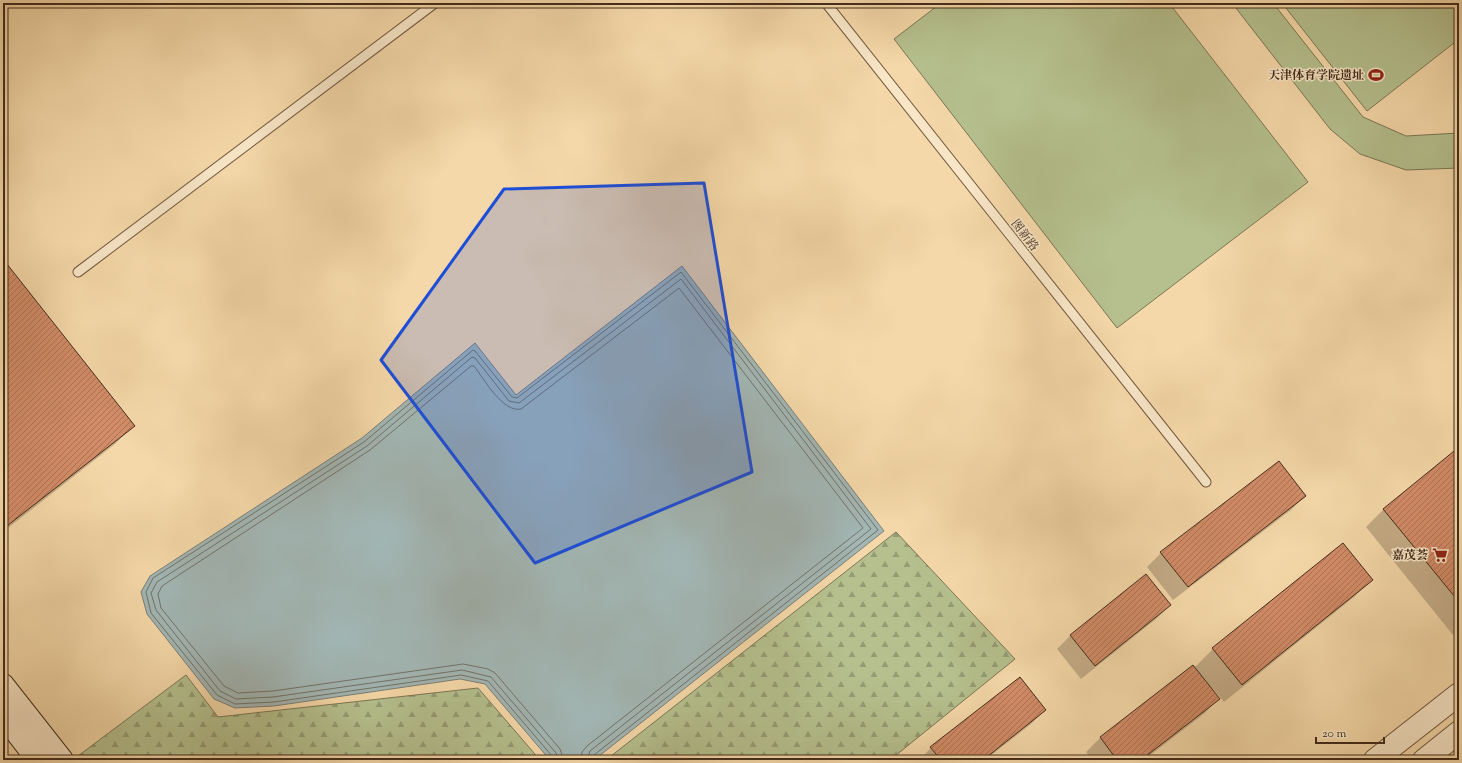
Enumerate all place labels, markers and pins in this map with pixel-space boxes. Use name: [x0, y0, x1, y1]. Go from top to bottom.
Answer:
sports icon: 天津体育学院遗址: [1367, 66, 1385, 84]
place label: 天津体育学院遗址: [1268, 67, 1364, 85]
supermarket icon: 嘉茂荟: [1431, 546, 1449, 564]
place label: 嘉茂荟: [1392, 547, 1428, 565]

